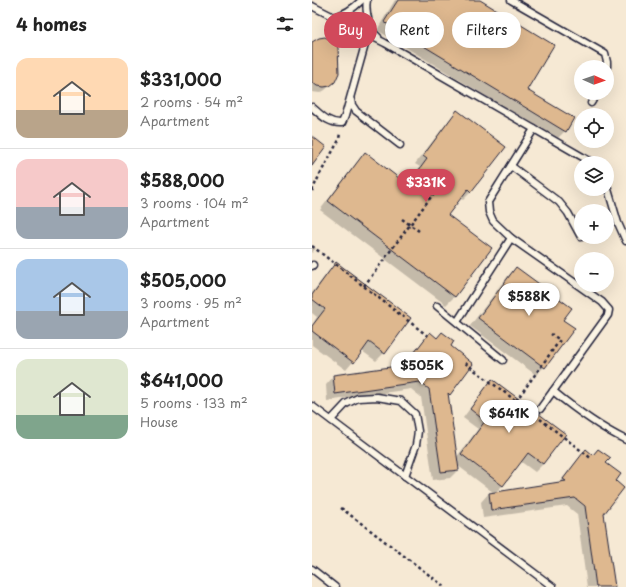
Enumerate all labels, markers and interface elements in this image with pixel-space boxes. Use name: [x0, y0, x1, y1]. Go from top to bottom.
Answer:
text: 4 homes: [16, 11, 87, 37]
chip: Buy: [324, 12, 377, 48]
chip: Rent: [385, 12, 444, 48]
chip: Filters: [452, 12, 521, 48]
icon: filters: [274, 13, 296, 35]
north arrow: [574, 60, 614, 100]
map controls: [574, 60, 614, 292]
text: $331,000: [140, 66, 222, 92]
icon: home: [48, 74, 96, 122]
text: 2 rooms · 54 m²: [140, 92, 243, 111]
button: locate: [574, 108, 614, 148]
text: Apartment: [140, 111, 209, 130]
button: layers: [574, 156, 614, 196]
text: $588,000: [140, 167, 224, 193]
pin: $331K: [398, 169, 454, 203]
text: $331K: [406, 172, 446, 191]
icon: home: [48, 175, 96, 223]
text: 3 rooms · 104 m²: [140, 193, 249, 212]
button: +: [574, 204, 614, 244]
text: Apartment: [140, 212, 209, 231]
button: −: [574, 252, 614, 292]
text: $505,000: [140, 267, 226, 293]
icon: home: [48, 275, 96, 323]
pin: $588K: [501, 283, 557, 317]
text: $588K: [508, 286, 550, 305]
text: 3 rooms · 95 m²: [140, 293, 242, 312]
text: Apartment: [140, 312, 209, 331]
pin: $505K: [394, 352, 450, 386]
text: $505K: [400, 355, 444, 374]
text: $641,000: [140, 367, 223, 393]
icon: home: [48, 375, 96, 423]
text: 5 rooms · 133 m²: [140, 393, 248, 412]
pin: $641K: [481, 400, 537, 434]
text: $641K: [489, 403, 529, 422]
text: House: [140, 412, 178, 431]

